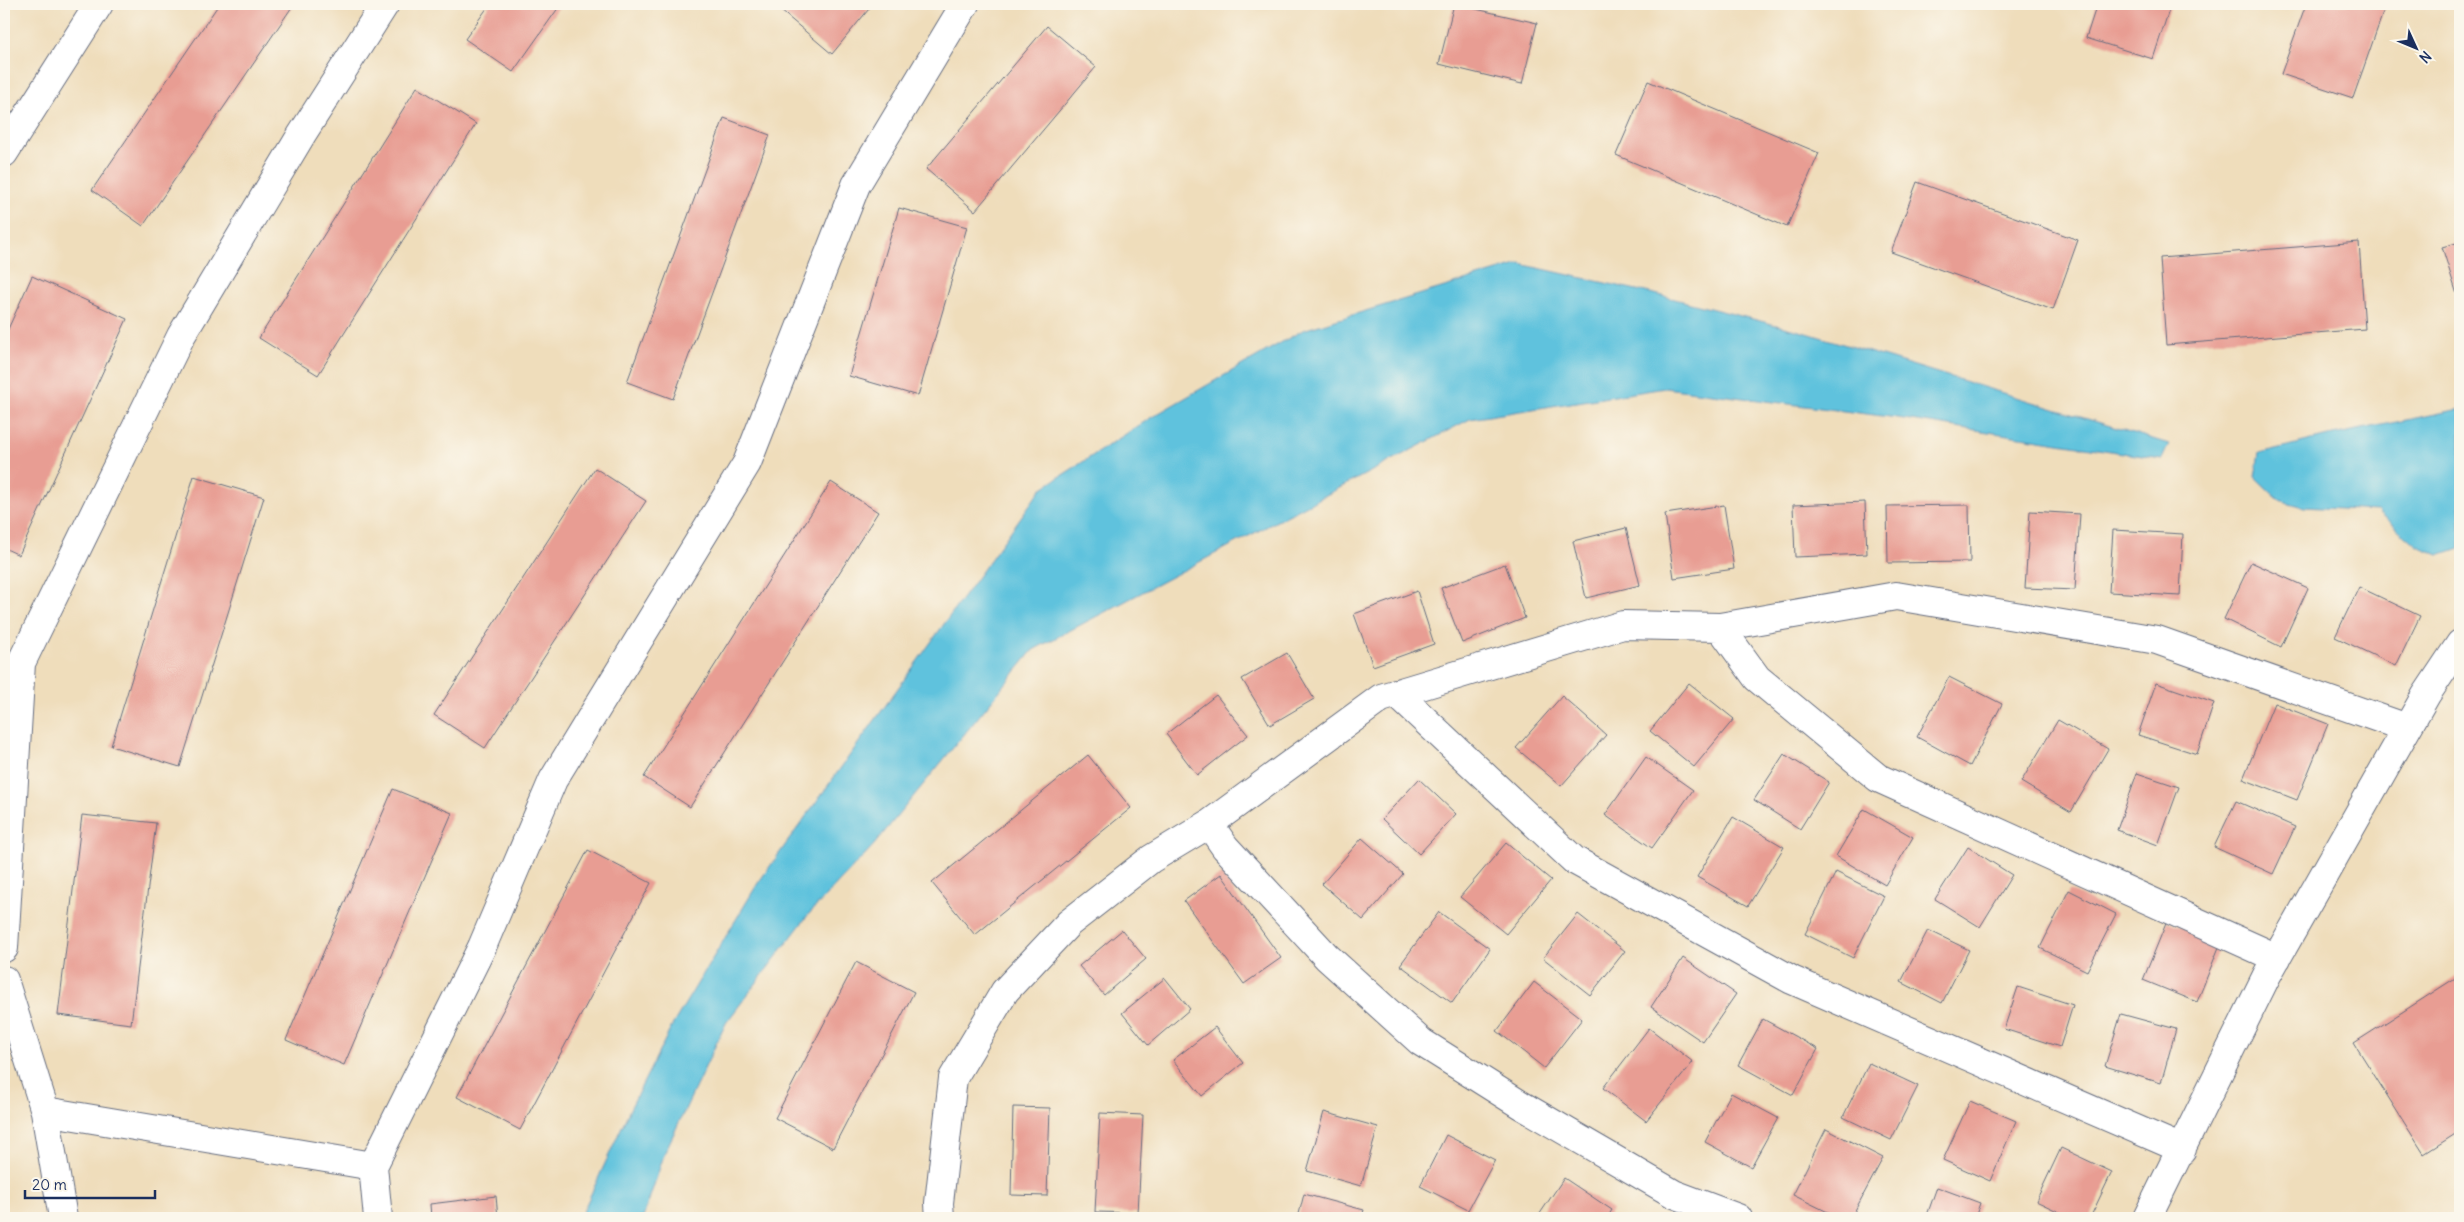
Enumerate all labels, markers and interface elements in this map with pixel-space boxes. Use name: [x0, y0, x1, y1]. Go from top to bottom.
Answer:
north arrow: [2392, 22, 2442, 72]
text: N: [2416, 47, 2435, 67]
scale bar: [25, 1167, 155, 1199]
text: 20 m: [32, 1175, 67, 1194]

